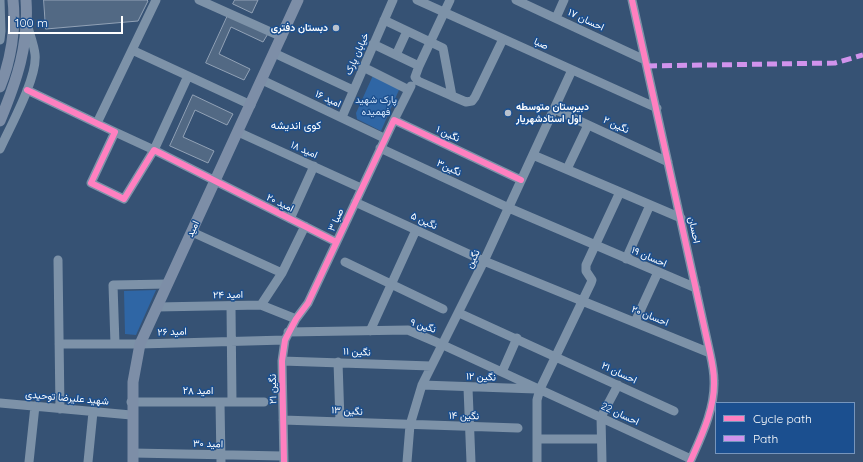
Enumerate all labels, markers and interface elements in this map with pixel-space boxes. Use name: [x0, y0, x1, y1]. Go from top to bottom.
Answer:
street label: احسان ۱۷: [566, 6, 606, 34]
scale bar: [10, 8, 125, 34]
text: 100 m: [15, 15, 48, 30]
place label: دبستان دفتری: [271, 22, 328, 34]
marker: دبستان دفتری: [331, 23, 341, 33]
street label: خیابان پارک: [342, 31, 372, 77]
street label: صبا: [532, 36, 550, 52]
street label: امید ۱۶: [313, 88, 343, 110]
park label: پارک شهید فهمیده: [355, 94, 397, 118]
place label: دبیرستان متوسطه اول استادشهریار: [516, 101, 589, 124]
marker: دبیرستان متوسطه اول استادشهریار: [503, 108, 513, 118]
street label: نگین ۲: [601, 114, 631, 136]
district label: کوی اندیشه: [271, 119, 321, 133]
street label: نگین ۱: [434, 123, 462, 145]
street label: امید ۱۸: [289, 139, 319, 161]
street label: نگین۳: [435, 157, 463, 179]
street label: امید ۲۰: [264, 191, 296, 215]
street label: صبا ۳: [326, 207, 346, 233]
street label: نگین ۵: [409, 210, 439, 232]
street label: احسان: [685, 216, 703, 244]
street label: امید: [184, 219, 202, 239]
street label: احسان ۱۹: [629, 244, 669, 270]
street label: نگین: [463, 248, 483, 270]
street label: امید ۲۴: [213, 289, 243, 301]
street label: احسان ۲۰: [630, 303, 670, 329]
street label: نگین ۹: [408, 316, 438, 336]
street label: امید ۲۶: [157, 325, 187, 339]
street label: نگین ۱۱: [343, 346, 371, 358]
street label: احسان ۲۱: [599, 360, 639, 386]
street label: نگین ۱۲: [466, 370, 496, 384]
street label: نگین ۲۱: [267, 374, 279, 404]
street label: امید ۲۸: [183, 385, 213, 397]
street label: شهید علیرضا توحیدی: [25, 388, 109, 408]
street label: احسان 22: [599, 400, 641, 428]
legend: [715, 402, 855, 454]
street label: نگین ۱۳: [331, 404, 363, 418]
street label: نگین ۱۴: [449, 410, 479, 422]
text: Cycle path: [753, 411, 812, 426]
text: Path: [753, 431, 778, 446]
street label: امید ۳۰: [193, 438, 223, 450]

